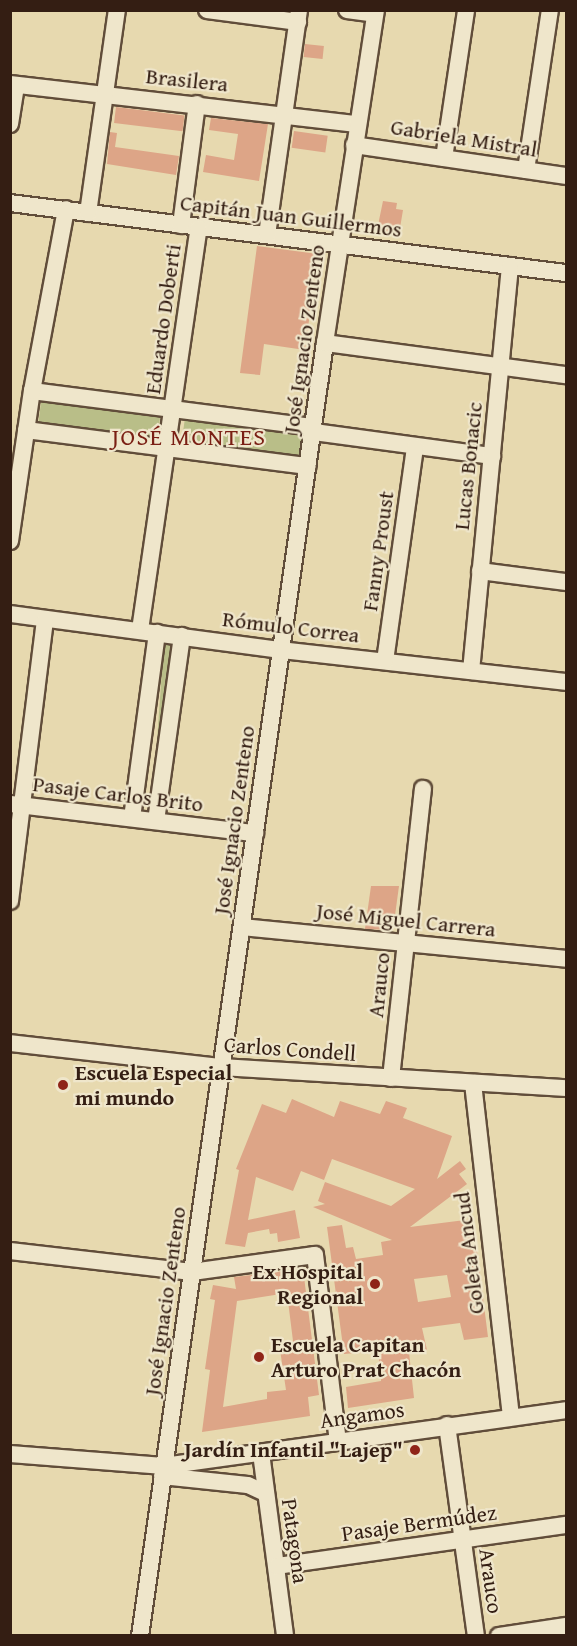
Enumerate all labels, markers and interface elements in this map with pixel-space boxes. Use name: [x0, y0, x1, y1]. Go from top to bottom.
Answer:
street label: Brasilera: [145, 63, 229, 97]
street label: Gabriela Mistral: [389, 113, 539, 163]
street label: Capitán Juan Guillermos: [179, 189, 403, 243]
street label: Eduardo Doberti: [139, 242, 187, 396]
street label: José Ignacio Zenteno: [278, 243, 330, 435]
street label: Lucas Bonacic: [448, 401, 488, 531]
district label: JOSÉ MONTES: [111, 423, 267, 451]
street label: Fanny Proust: [357, 489, 399, 613]
street label: Rómulo Correa: [221, 606, 361, 648]
street label: José Ignacio Zenteno: [208, 724, 260, 916]
street label: Pasaje Carlos Brito: [31, 770, 205, 818]
street label: José Miguel Carrera: [315, 897, 497, 943]
street label: Arauco: [362, 951, 396, 1019]
street label: Carlos Condell: [223, 1031, 357, 1067]
place label: Escuela Especial mi mundo: [75, 1059, 232, 1110]
marker: Escuela Especial mi mundo: [56, 1078, 70, 1092]
street label: Goleta Ancud: [448, 1190, 490, 1316]
street label: José Ignacio Zenteno: [139, 1205, 191, 1397]
place label: Ex Hospital Regional: [253, 1258, 363, 1310]
marker: Ex Hospital Regional: [368, 1277, 382, 1291]
place label: Escuela Capitan Arturo Prat Chacón: [271, 1331, 461, 1382]
marker: Escuela Capitan Arturo Prat Chacón: [252, 1350, 266, 1364]
street label: Angamos: [318, 1396, 406, 1434]
place label: Jardín Infantil "Lajep": [184, 1437, 403, 1463]
marker: Jardín Infantil "Lajep": [408, 1443, 422, 1457]
street label: Patagona: [276, 1497, 314, 1585]
street label: Pasaje Bermúdez: [340, 1499, 498, 1547]
street label: Arauco: [473, 1547, 509, 1615]

